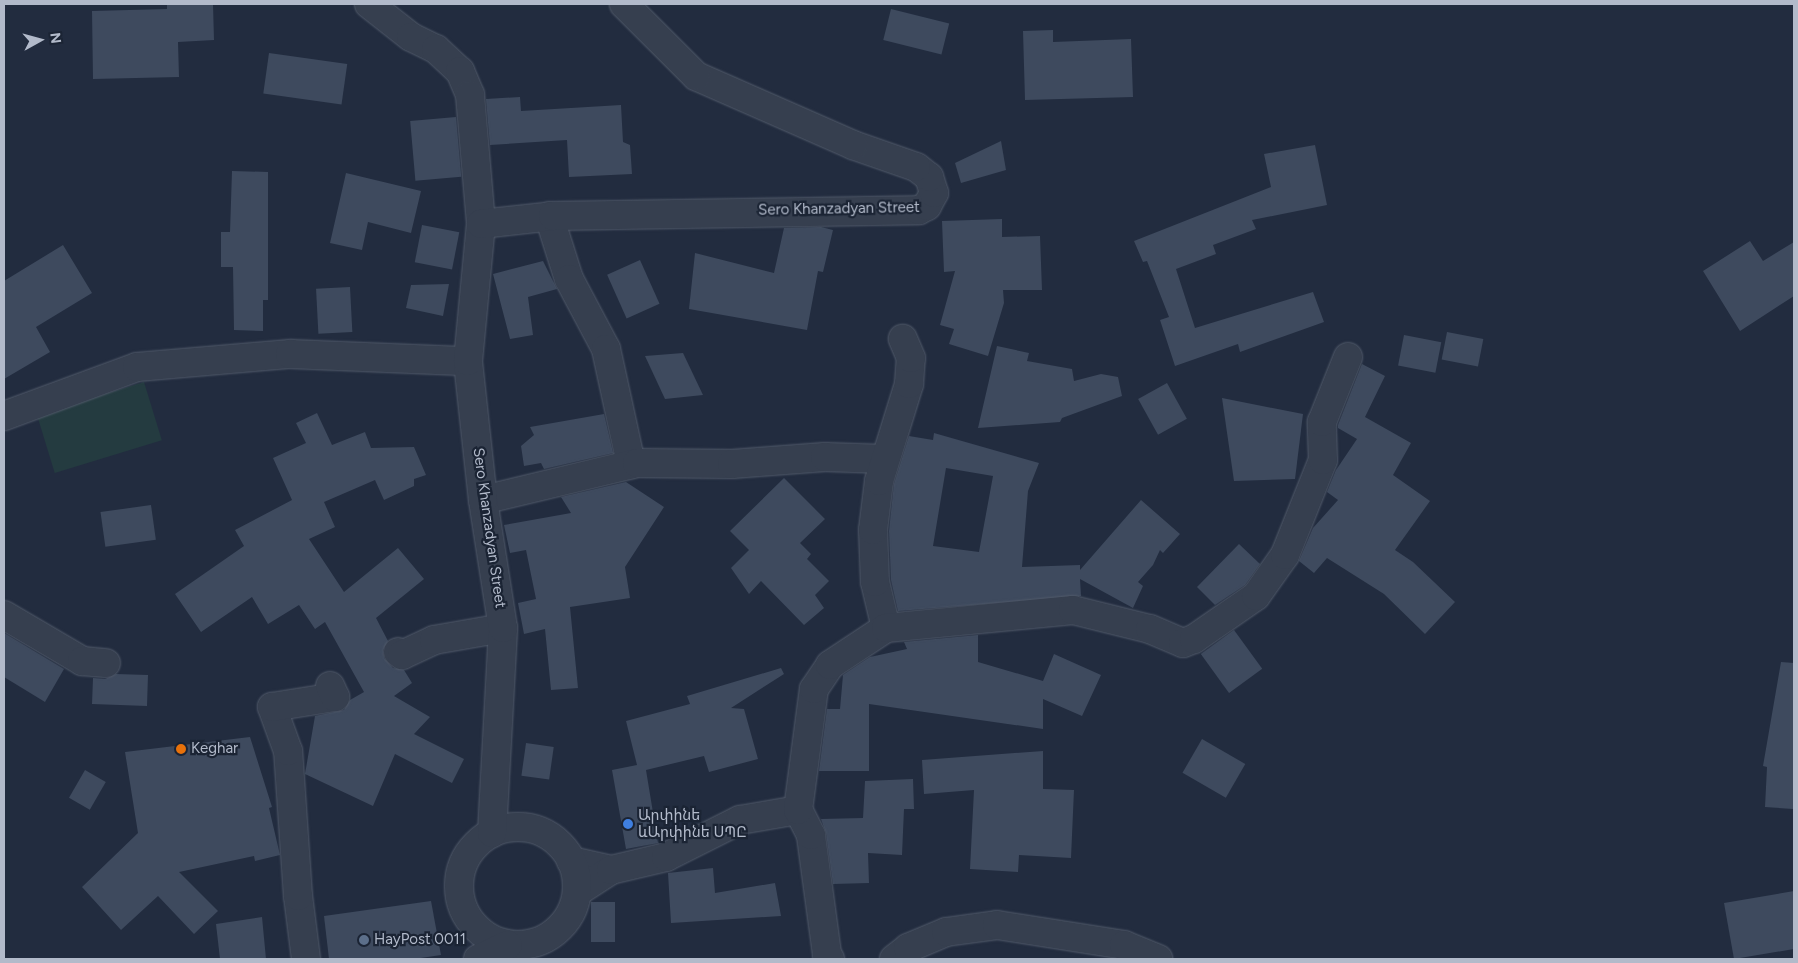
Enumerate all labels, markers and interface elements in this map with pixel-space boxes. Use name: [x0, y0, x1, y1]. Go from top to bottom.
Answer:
north arrow: [15, 15, 65, 65]
text: N: [46, 32, 64, 45]
street label: Sero Khanzadyan Street: [758, 199, 920, 219]
street label: Sero Khanzadyan Street: [469, 447, 509, 609]
place label: Keghar: [191, 740, 238, 758]
marker: Keghar: [175, 743, 187, 755]
place label: Արփինե ևԱրփինե ՍՊԸ: [638, 806, 747, 841]
marker: Արփինե ևԱրփինե ՍՊԸ: [622, 818, 634, 830]
place label: HayPost 0011: [374, 931, 466, 949]
marker: HayPost 0011: [358, 934, 370, 946]

